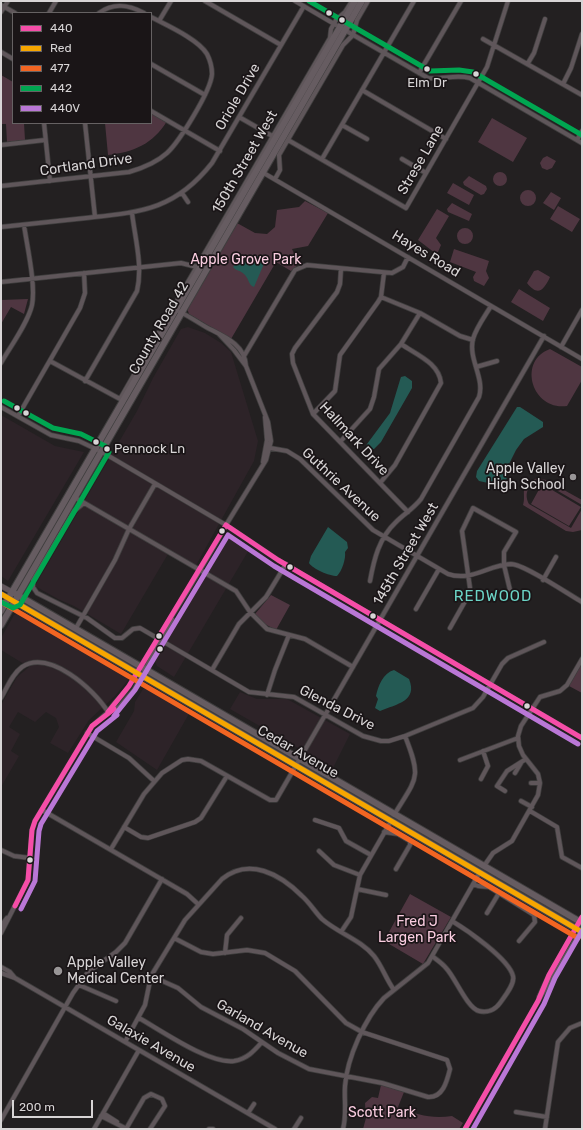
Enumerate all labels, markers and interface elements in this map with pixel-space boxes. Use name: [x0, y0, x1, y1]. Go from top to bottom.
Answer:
unlabelled marker: [324, 8, 334, 18]
legend: [12, 12, 152, 124]
unlabelled marker: [337, 15, 347, 25]
text: 440: [50, 21, 73, 35]
text: Red: [50, 41, 72, 55]
text: 477: [50, 61, 70, 75]
street label: Oriole Drive: [212, 61, 264, 133]
marker: Elm Dr: [422, 64, 432, 74]
unlabelled marker: [471, 69, 481, 79]
place label: Elm Dr: [407, 75, 447, 91]
text: 442: [50, 81, 72, 95]
text: 440V: [50, 101, 80, 115]
street label: 150th Street West: [209, 108, 281, 216]
street label: Strese Lane: [394, 122, 448, 198]
street label: Cortland Drive: [39, 150, 133, 180]
street label: Hayes Road: [389, 227, 463, 281]
park label: Apple Grove Park: [190, 252, 302, 268]
street label: County Road 42: [126, 279, 192, 377]
street label: Hallmark Drive: [316, 399, 392, 479]
unlabelled marker: [12, 403, 22, 413]
unlabelled marker: [21, 408, 31, 418]
unlabelled marker: [91, 437, 101, 447]
place label: Pennock Ln: [114, 441, 185, 457]
marker: Pennock Ln: [102, 444, 112, 454]
street label: Guthrie Avenue: [298, 444, 384, 526]
place label: Apple Valley High School: [486, 461, 565, 494]
marker: Apple Valley High School: [568, 472, 578, 482]
street label: 145th Street West: [370, 500, 442, 608]
unlabelled marker: [217, 526, 227, 536]
unlabelled marker: [285, 562, 295, 572]
district label: REDWOOD: [454, 588, 532, 606]
unlabelled marker: [368, 611, 378, 621]
unlabelled marker: [154, 631, 164, 641]
unlabelled marker: [155, 644, 165, 654]
street label: Glenda Drive: [296, 682, 378, 734]
unlabelled marker: [522, 701, 532, 711]
street label: Cedar Avenue: [254, 722, 342, 782]
unlabelled marker: [25, 855, 35, 865]
park label: Fred J Largen Park: [378, 914, 456, 946]
place label: Apple Valley Medical Center: [67, 955, 164, 988]
marker: Apple Valley Medical Center: [52, 965, 64, 977]
street label: Garland Avenue: [213, 996, 311, 1062]
street label: Galaxie Avenue: [104, 1012, 198, 1076]
scale bar: [14, 1092, 95, 1118]
text: 200 m: [19, 1100, 55, 1114]
park label: Scott Park: [348, 1105, 416, 1121]

